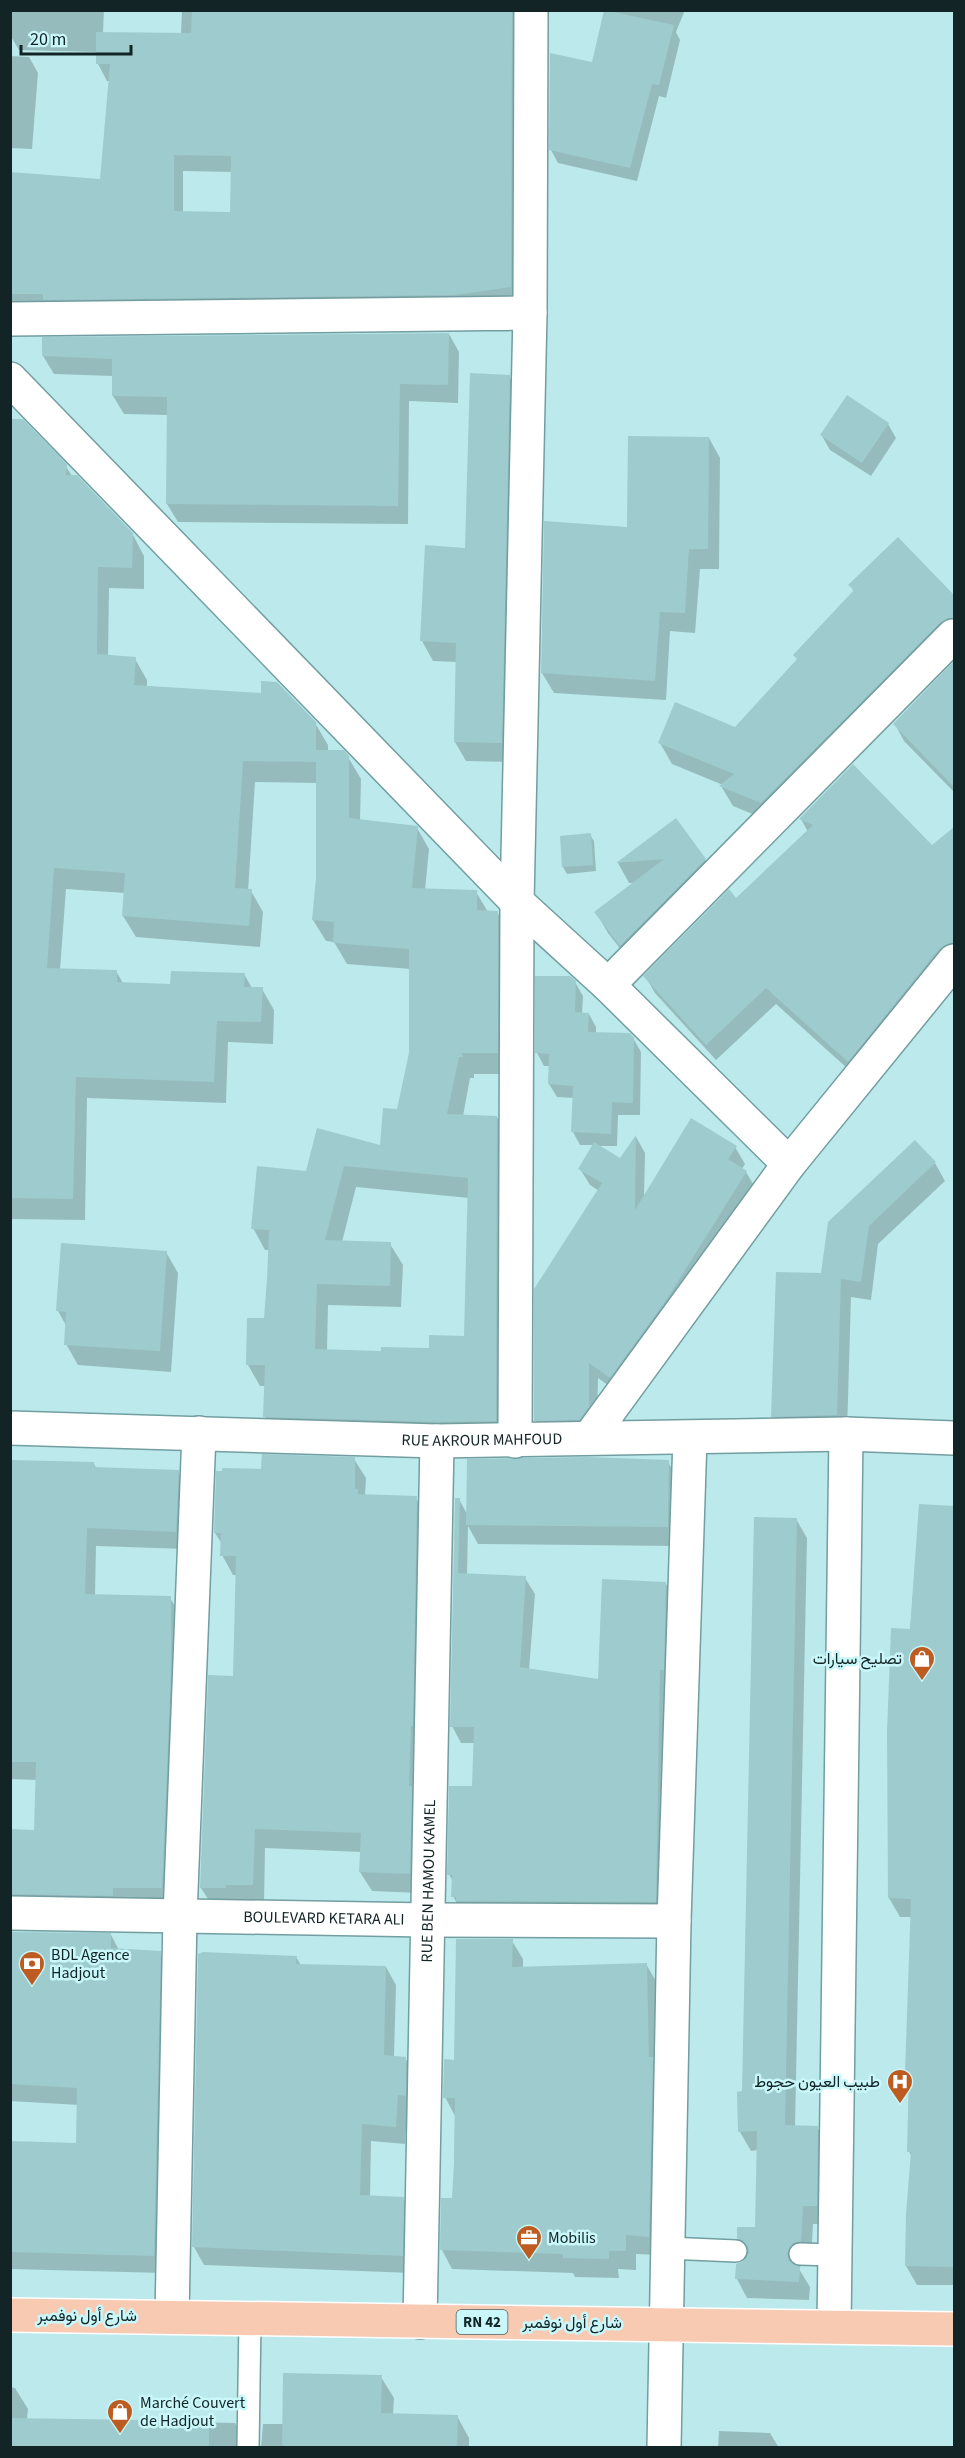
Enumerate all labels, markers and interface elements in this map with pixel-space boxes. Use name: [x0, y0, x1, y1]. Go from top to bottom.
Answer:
scale bar: [21, 18, 130, 56]
text: 20 m: [30, 27, 66, 52]
street label: RUE AKROUR MAHFOUD: [401, 1428, 563, 1452]
shop icon: تصليح سيارات: [907, 1644, 937, 1682]
place label: تصليح سيارات: [813, 1648, 902, 1670]
street label: RUE BEN HAMOU KAMEL: [416, 1799, 441, 1963]
street label: BOULEVARD KETARA ALI: [243, 1906, 405, 1931]
place label: BDL Agence Hadjout: [51, 1944, 129, 1984]
bank icon: BDL Agence Hadjout: [17, 1949, 47, 1987]
hospital icon: طبيب العيون حجوط: [885, 2067, 915, 2105]
place label: طبيب العيون حجوط: [754, 2071, 880, 2093]
office icon: Mobilis: [514, 2223, 544, 2261]
place label: Mobilis: [548, 2227, 596, 2249]
street label: شارع أول نوفمبر: [36, 2305, 137, 2327]
road number: RN 42: [456, 2310, 508, 2334]
street label: شارع أول نوفمبر: [521, 2312, 622, 2334]
place label: Marché Couvert de Hadjout: [140, 2392, 246, 2432]
shop icon: Marché Couvert de Hadjout: [105, 2397, 135, 2435]

